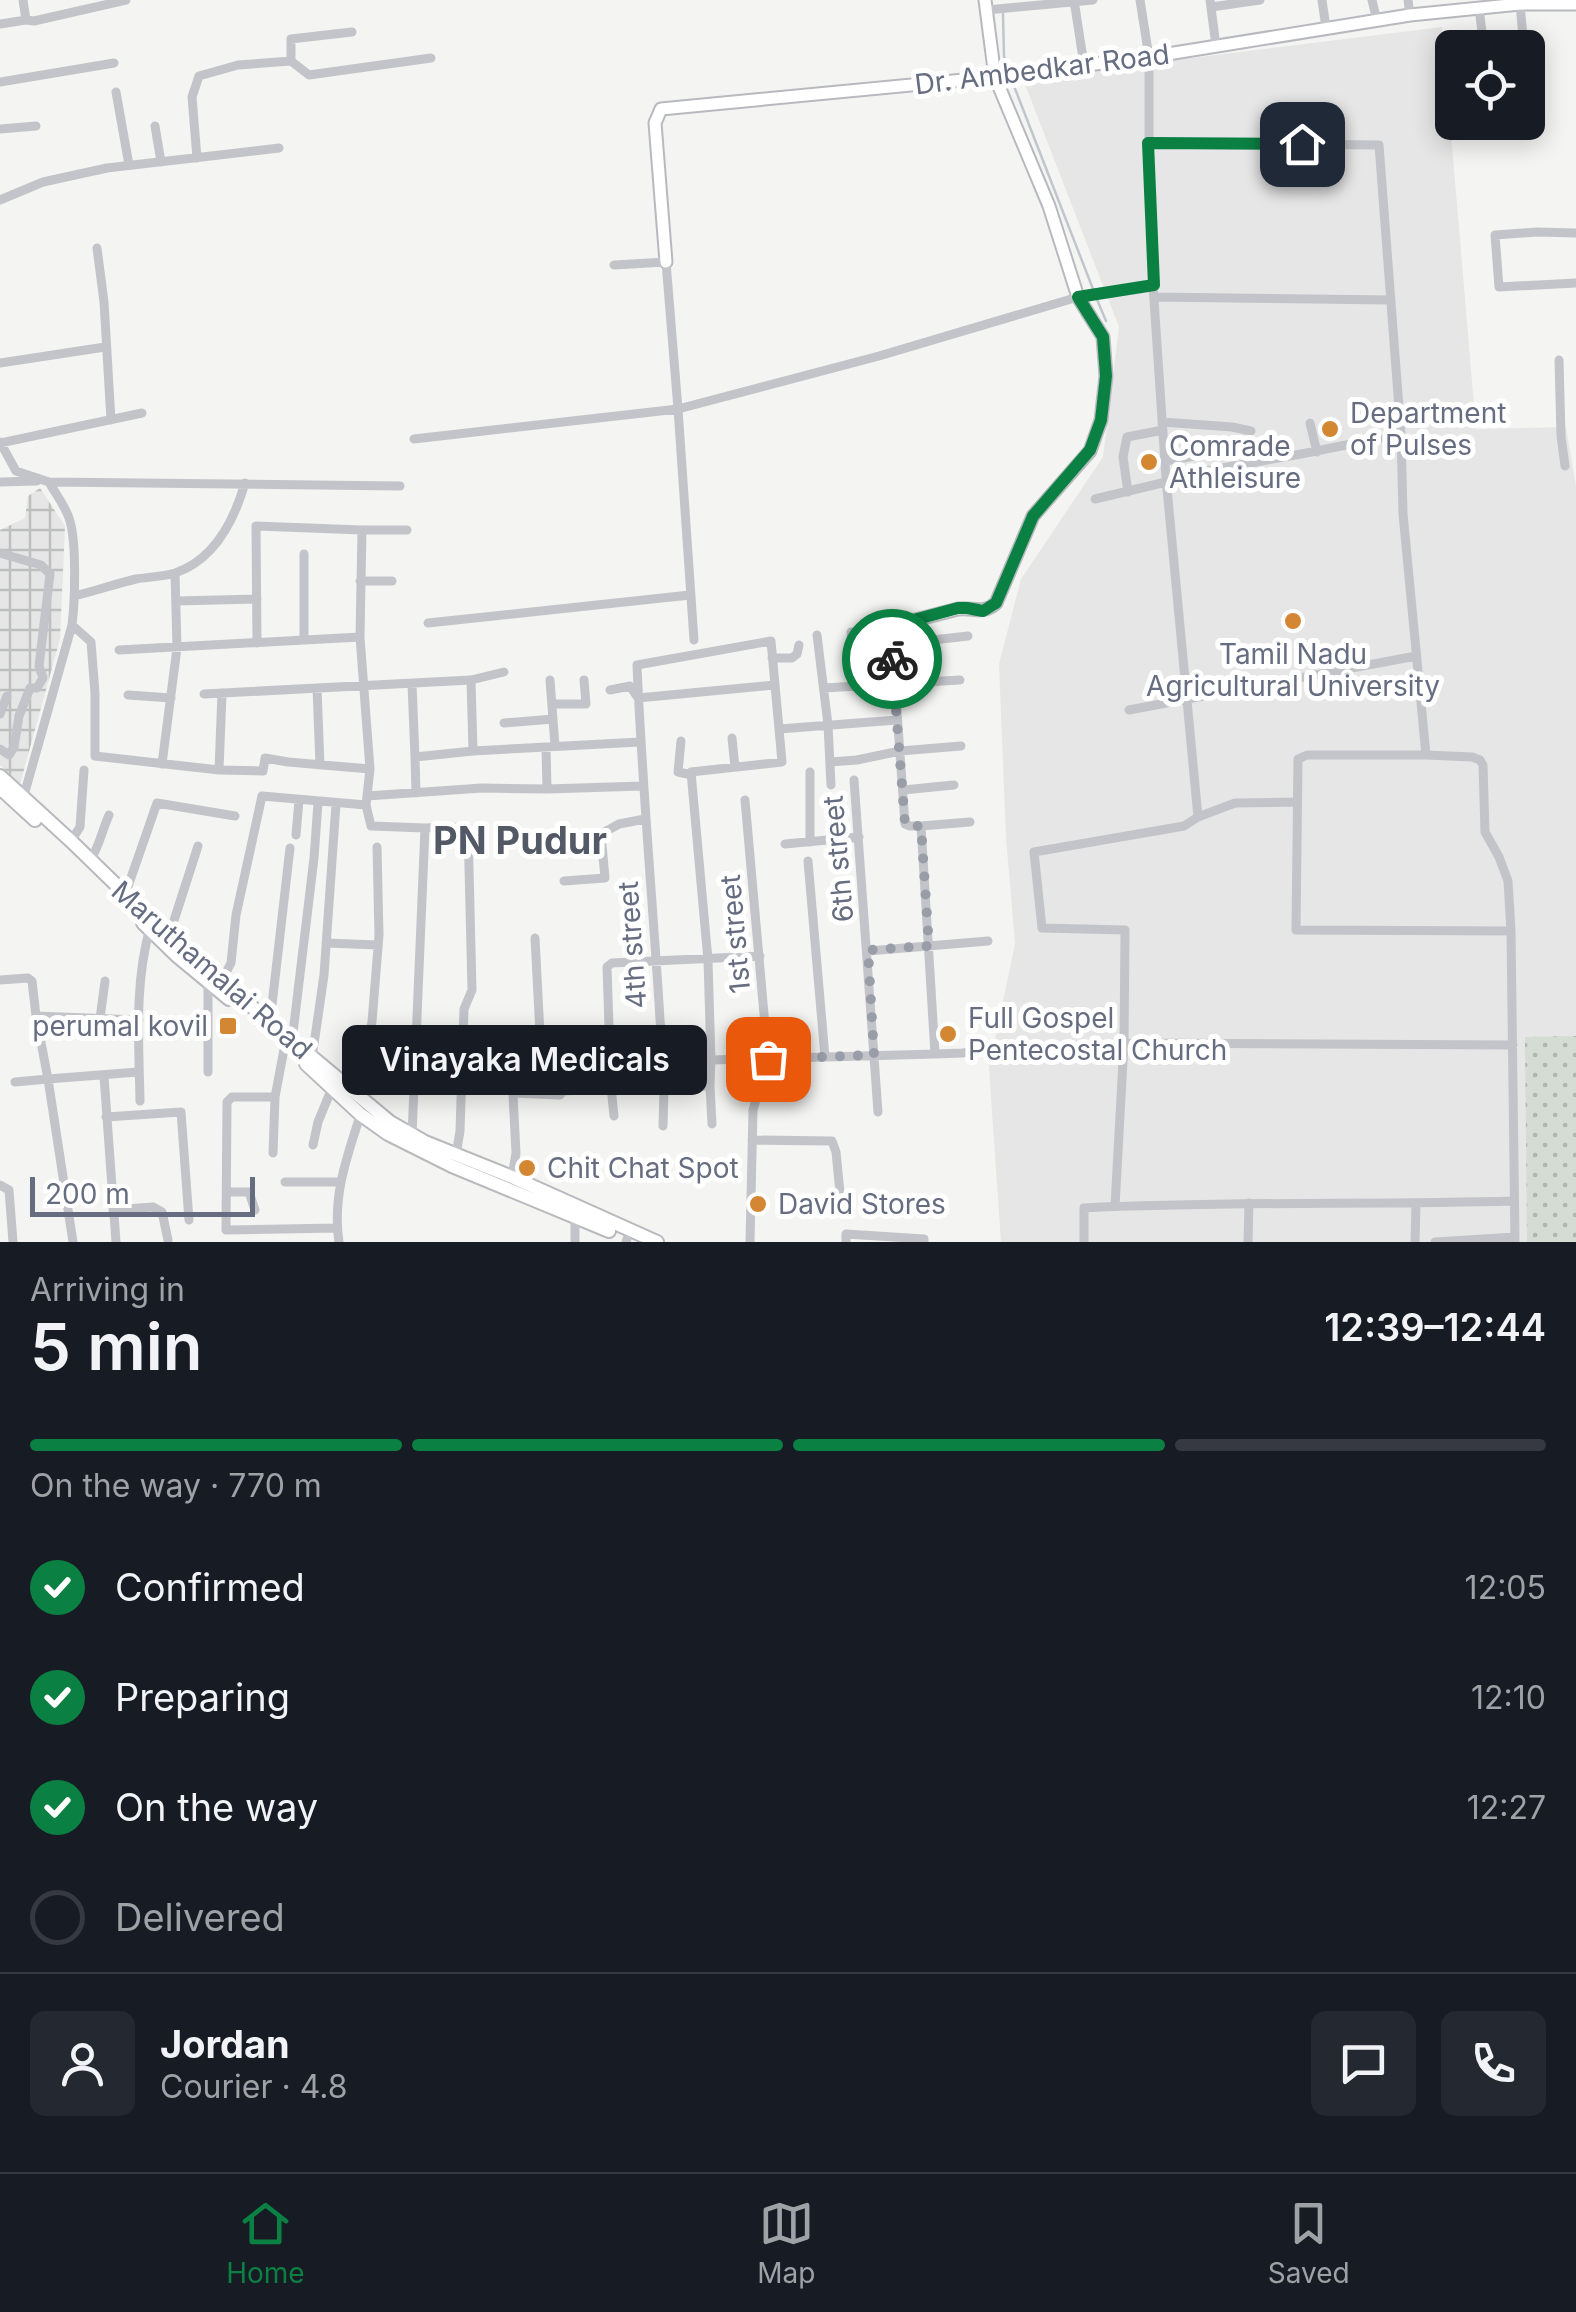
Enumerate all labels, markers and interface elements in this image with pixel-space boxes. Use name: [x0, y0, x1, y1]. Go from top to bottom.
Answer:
map controls: [1435, 30, 1545, 140]
button: locate: [1435, 30, 1545, 140]
street label: Dr. Ambedkar Road: [913, 36, 1171, 102]
pin: [1260, 102, 1345, 187]
icon: home: [1275, 117, 1330, 172]
place label: Department of Pulses: [1350, 396, 1506, 462]
marker: Department of Pulses: [1319, 418, 1341, 440]
place label: Comrade Athleisure: [1169, 429, 1301, 495]
marker: Comrade Athleisure: [1138, 451, 1160, 473]
courier: [842, 609, 942, 709]
marker: Tamil Nadu Agricultural University: [1282, 610, 1304, 632]
icon: bike: [865, 632, 920, 687]
place label: Tamil Nadu Agricultural University: [1146, 637, 1440, 703]
street label: 6th street: [816, 794, 860, 924]
district label: PN Pudur: [433, 817, 607, 863]
street label: 1st street: [713, 873, 757, 995]
street label: Maruthamalai Road: [105, 874, 319, 1066]
street label: 4th street: [611, 880, 653, 1010]
place label: Full Gospel Pentecostal Church: [968, 1001, 1227, 1067]
place label: perumal kovil: [32, 1009, 208, 1043]
marker: perumal kovil: [217, 1015, 239, 1037]
pin: [726, 1017, 811, 1102]
marker: Full Gospel Pentecostal Church: [937, 1023, 959, 1045]
callout: Vinayaka Medicals: [343, 1024, 708, 1094]
icon: bag: [741, 1032, 796, 1087]
text: Vinayaka Medicals: [379, 1040, 670, 1079]
place label: Chit Chat Spot: [547, 1151, 739, 1185]
marker: Chit Chat Spot: [516, 1157, 538, 1179]
scale bar: [30, 1172, 255, 1216]
text: 200 m: [45, 1177, 130, 1211]
place label: David Stores: [778, 1187, 946, 1221]
marker: David Stores: [747, 1193, 769, 1215]
text: Arriving in: [30, 1270, 185, 1309]
text: 12:39–12:44: [1324, 1304, 1546, 1350]
text: 5 min: [30, 1307, 203, 1386]
text: On the way · 770 m: [30, 1466, 322, 1505]
icon: check: [30, 1560, 85, 1615]
text: Confirmed: [115, 1564, 305, 1610]
text: 12:05: [1465, 1568, 1546, 1607]
icon: check: [30, 1670, 85, 1725]
text: Preparing: [115, 1674, 290, 1720]
text: 12:10: [1471, 1678, 1546, 1717]
icon: check: [30, 1780, 85, 1835]
text: On the way: [115, 1784, 318, 1830]
text: 12:27: [1467, 1788, 1546, 1827]
text: Delivered: [115, 1894, 285, 1940]
button: person: [30, 2011, 135, 2116]
button: chat: [1311, 2011, 1416, 2116]
button: phone: [1441, 2011, 1546, 2116]
text: Jordan: [160, 2021, 290, 2067]
text: Courier · 4.8: [160, 2067, 348, 2106]
tab: Home: [226, 2196, 305, 2290]
tab: Map: [757, 2196, 815, 2290]
tab: Saved: [1268, 2196, 1350, 2290]

